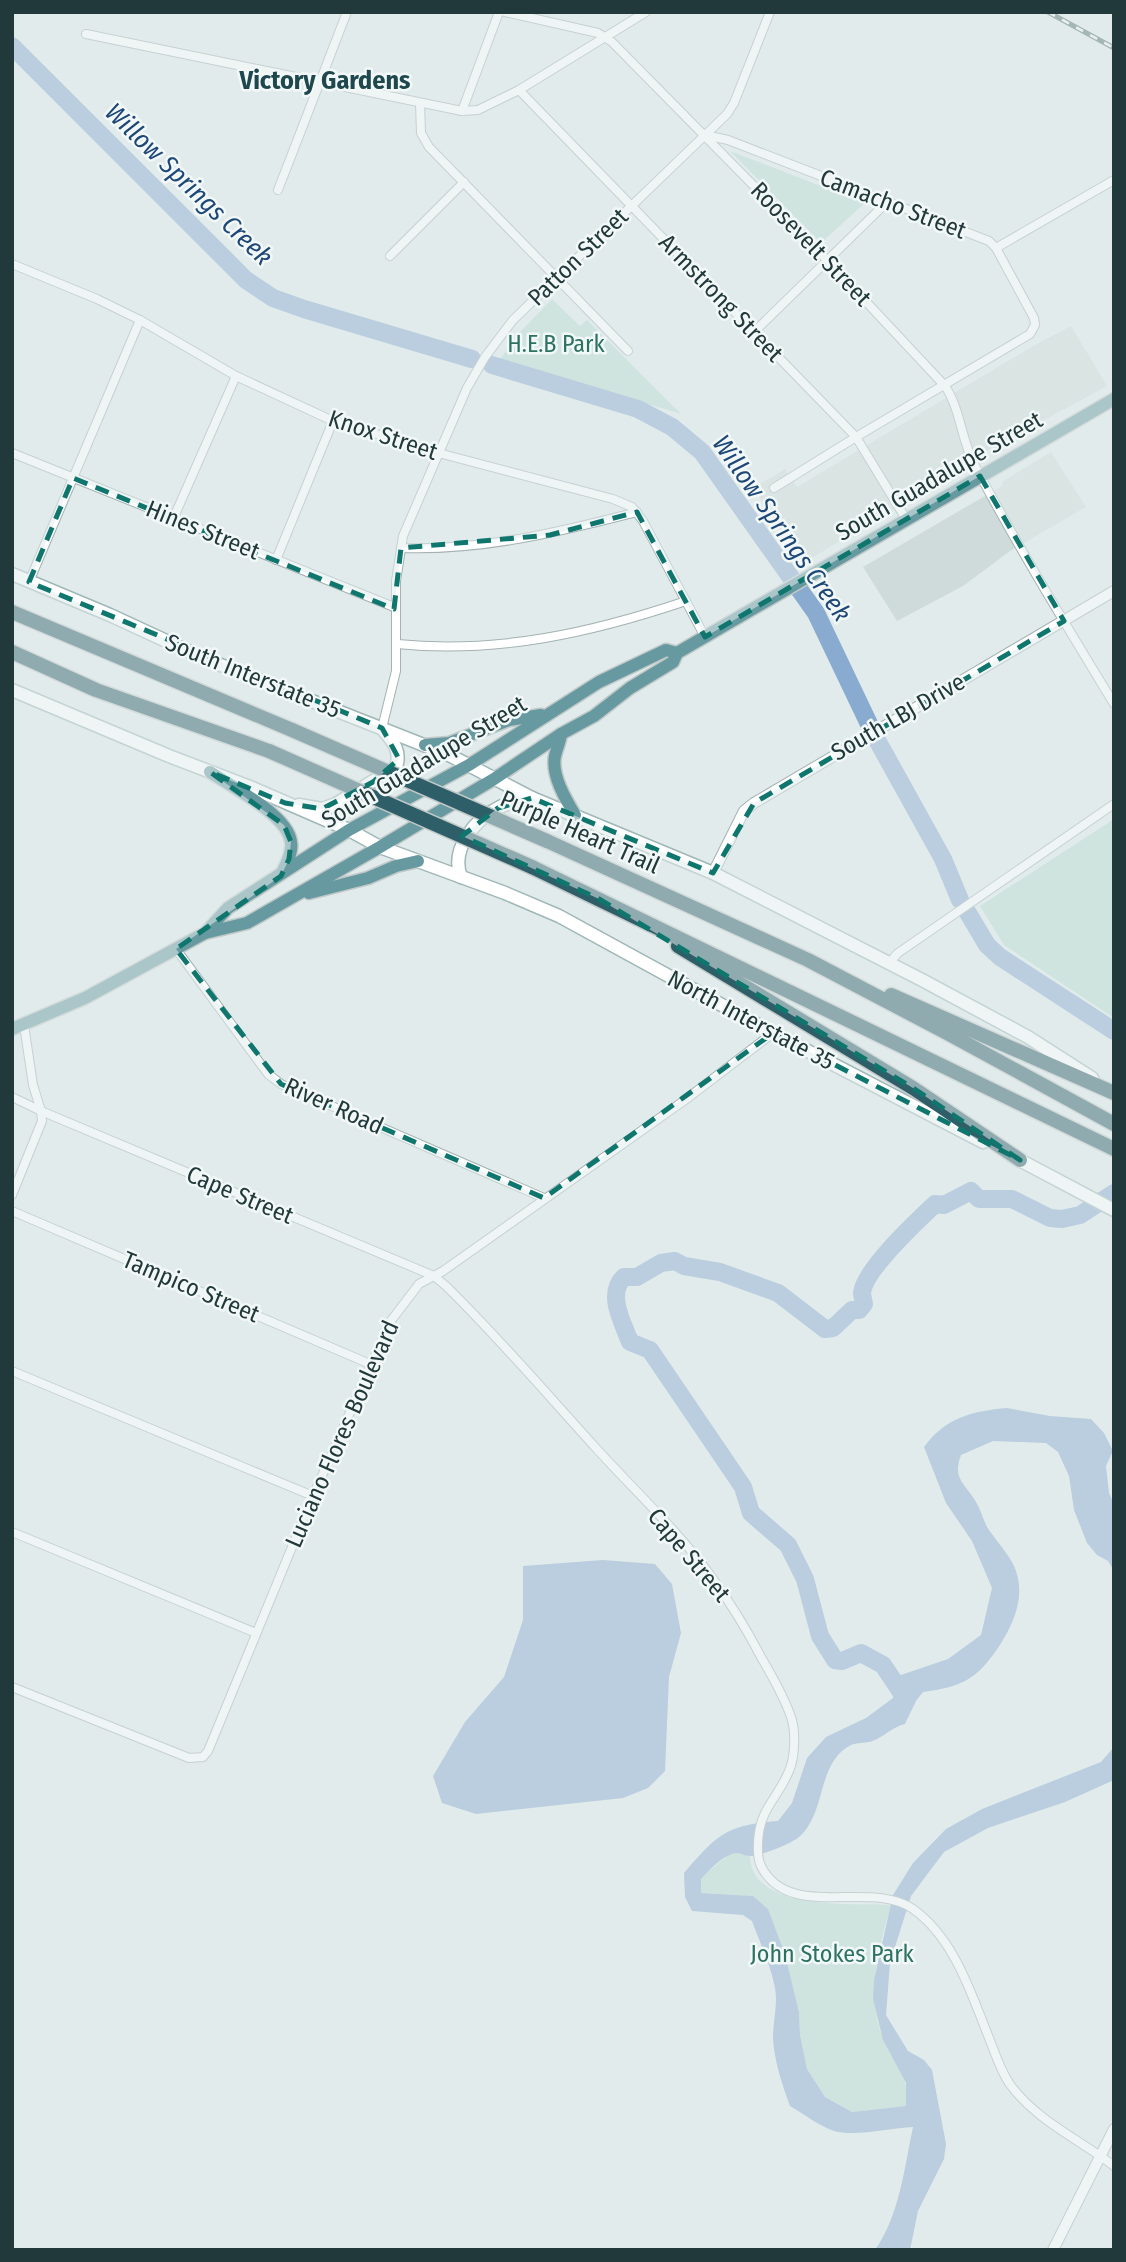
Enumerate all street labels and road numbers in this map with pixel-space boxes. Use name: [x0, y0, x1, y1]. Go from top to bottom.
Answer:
street label: Camacho Street: [816, 163, 970, 245]
street label: Roosevelt Street: [745, 176, 877, 312]
street label: Patton Street: [522, 202, 634, 312]
street label: Armstrong Street: [653, 228, 789, 368]
street label: Knox Street: [325, 404, 441, 466]
street label: South Guadalupe Street: [831, 405, 1047, 547]
street label: Hines Street: [142, 495, 264, 566]
street label: South Interstate 35: [161, 628, 345, 724]
street label: South LBJ Drive: [826, 667, 970, 767]
street label: South Guadalupe Street: [317, 690, 532, 834]
street label: Purple Heart Trail: [496, 784, 664, 880]
street label: North Interstate 35: [663, 964, 839, 1076]
street label: River Road: [280, 1072, 388, 1140]
street label: Cape Street: [183, 1160, 298, 1230]
street label: Tampico Street: [118, 1246, 264, 1328]
street label: Luciano Flores Boulevard: [279, 1316, 405, 1552]
street label: Cape Street: [642, 1503, 736, 1607]

